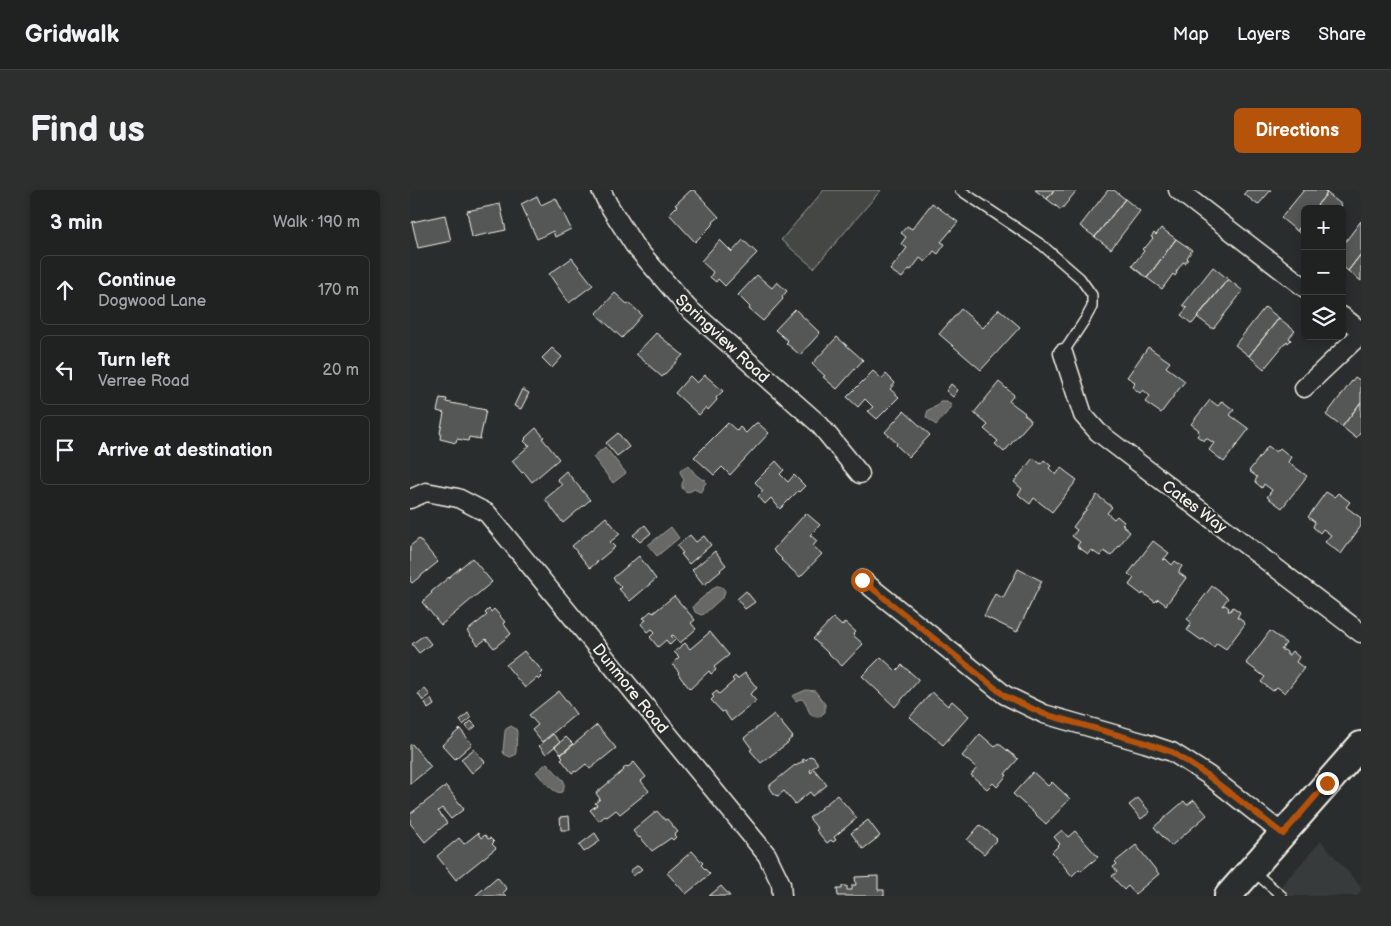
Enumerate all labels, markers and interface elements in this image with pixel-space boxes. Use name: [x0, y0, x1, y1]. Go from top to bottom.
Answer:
text: Gridwalk: [25, 20, 119, 49]
text: Map: [1173, 24, 1209, 45]
text: Layers: [1237, 24, 1290, 45]
text: Share: [1318, 24, 1366, 45]
button: Directions: [1234, 108, 1361, 153]
text: Find us: [30, 109, 145, 152]
map controls: [1301, 205, 1346, 340]
button: +: [1301, 205, 1346, 250]
text: 3 min: [50, 210, 103, 235]
text: Walk · 190 m: [273, 213, 360, 232]
button: −: [1301, 250, 1346, 295]
text: Continue: [98, 269, 176, 292]
icon: ahead: [51, 276, 79, 304]
text: 170 m: [318, 281, 359, 300]
street label: Springview Road: [671, 291, 773, 387]
text: Dogwood Lane: [98, 292, 206, 311]
button: layers: [1301, 295, 1346, 340]
text: Turn left: [98, 349, 170, 372]
icon: left: [51, 356, 79, 384]
text: 20 m: [323, 361, 359, 380]
text: Verree Road: [98, 372, 189, 391]
icon: arrive: [51, 436, 79, 464]
text: Arrive at destination: [98, 439, 273, 462]
street label: Cates Way: [1158, 477, 1231, 538]
route start: [851, 569, 874, 592]
street label: Dunmore Road: [588, 640, 672, 738]
route end: [1316, 772, 1339, 795]

